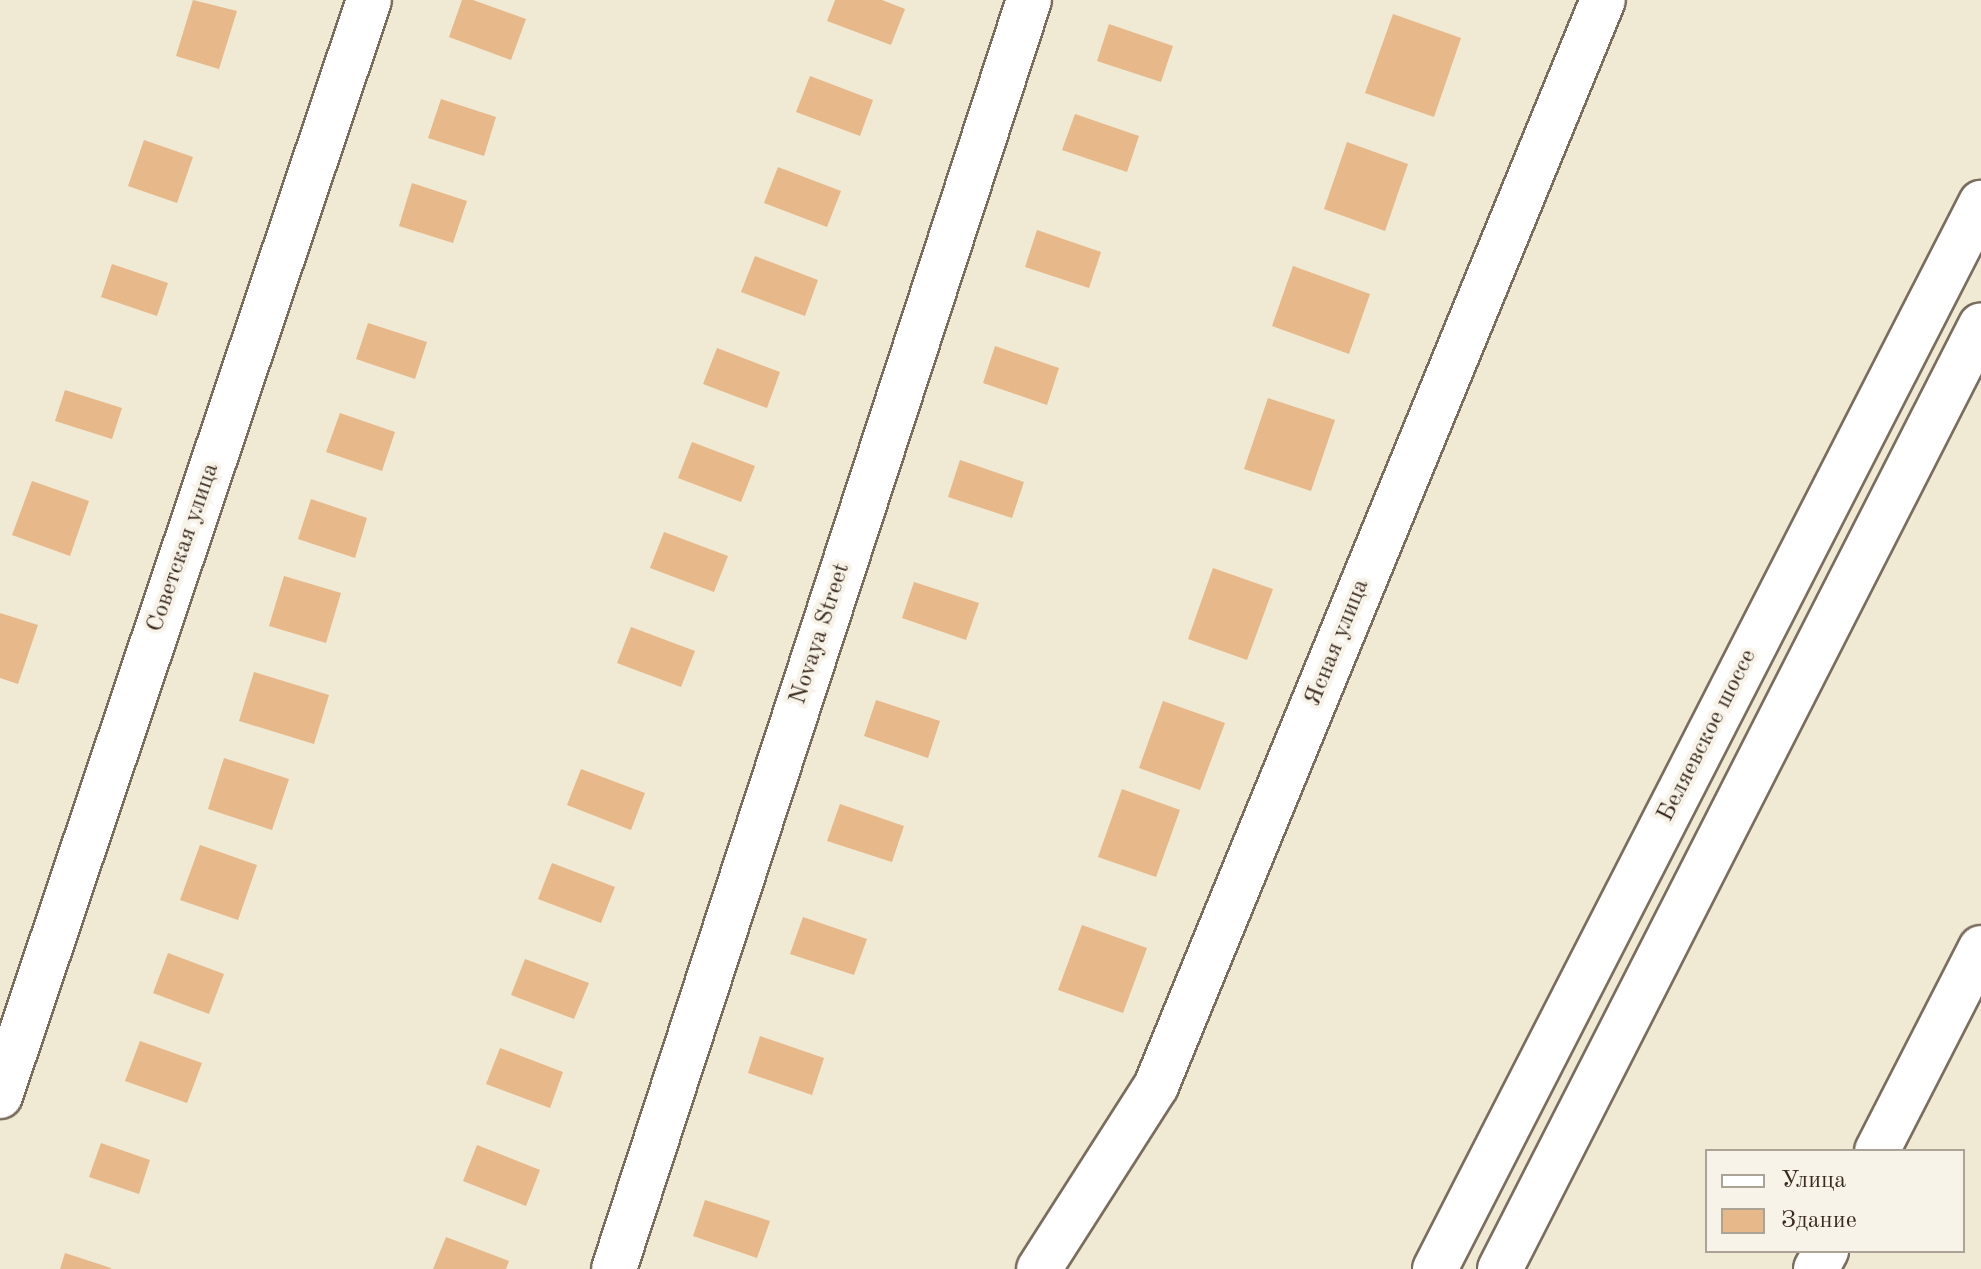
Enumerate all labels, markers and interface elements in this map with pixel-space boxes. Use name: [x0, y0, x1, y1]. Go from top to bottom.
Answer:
street label: Советская улица: [142, 460, 226, 636]
street label: Novaya Street: [785, 560, 857, 708]
street label: Ясная улица: [1300, 575, 1376, 711]
street label: Беляевское шоссе: [1652, 645, 1764, 827]
legend: [1705, 1149, 1965, 1253]
text: Улица: [1781, 1169, 1846, 1193]
text: Здание: [1781, 1209, 1857, 1233]

